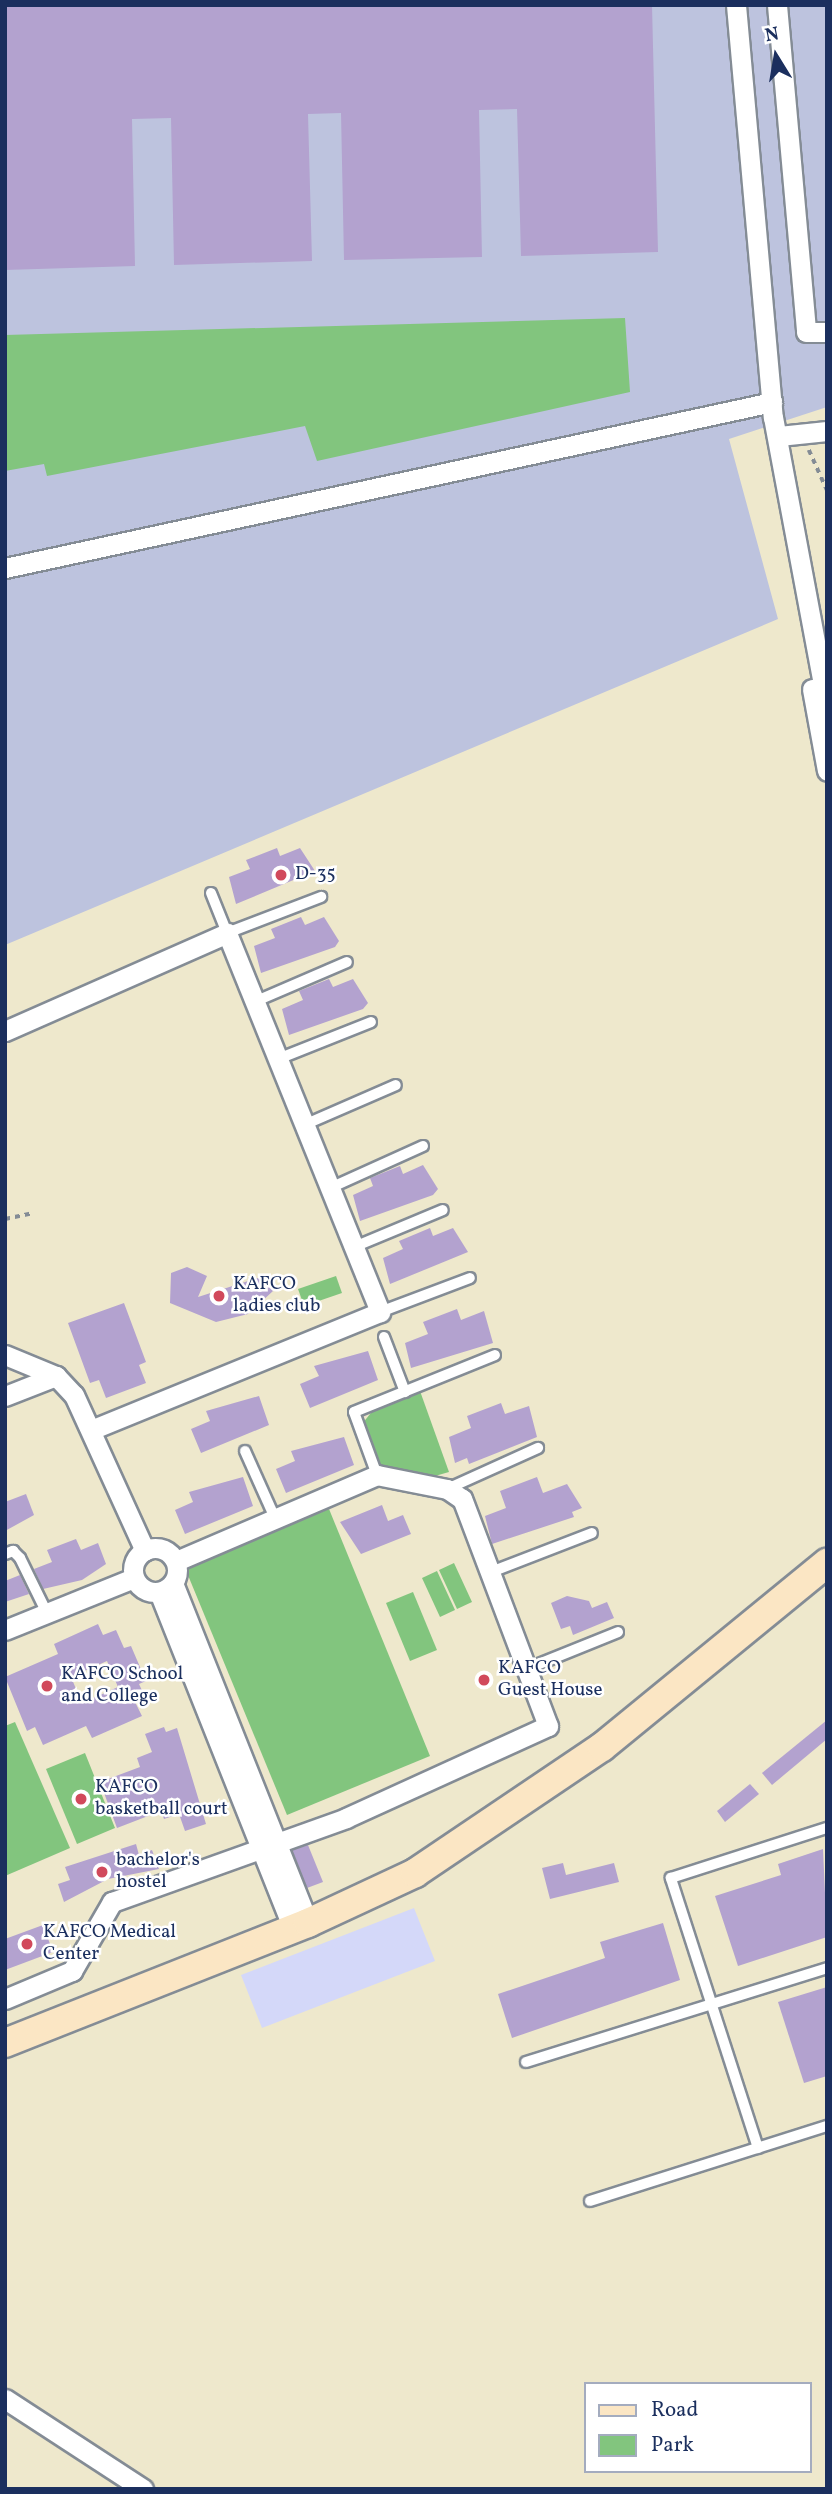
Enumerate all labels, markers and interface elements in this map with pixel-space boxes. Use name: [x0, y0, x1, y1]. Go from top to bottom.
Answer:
north arrow: [741, 21, 811, 91]
text: N: [763, 21, 781, 49]
place label: D-35: [295, 864, 336, 886]
marker: D-35: [273, 867, 289, 883]
place label: KAFCO ladies club: [233, 1274, 320, 1318]
marker: KAFCO ladies club: [211, 1288, 227, 1304]
place label: KAFCO Guest House: [498, 1658, 602, 1702]
place label: KAFCO School and College: [61, 1664, 183, 1708]
marker: KAFCO Guest House: [476, 1672, 492, 1688]
marker: KAFCO School and College: [39, 1678, 55, 1694]
place label: KAFCO basketball court: [95, 1777, 228, 1821]
marker: KAFCO basketball court: [73, 1791, 89, 1807]
place label: bachelor's hostel: [116, 1850, 200, 1894]
marker: bachelor's hostel: [94, 1864, 110, 1880]
place label: KAFCO Medical Center: [43, 1922, 176, 1966]
marker: KAFCO Medical Center: [17, 1934, 37, 1954]
legend: [584, 2382, 811, 2473]
text: Road: [651, 2396, 698, 2425]
text: Park: [651, 2431, 694, 2460]

